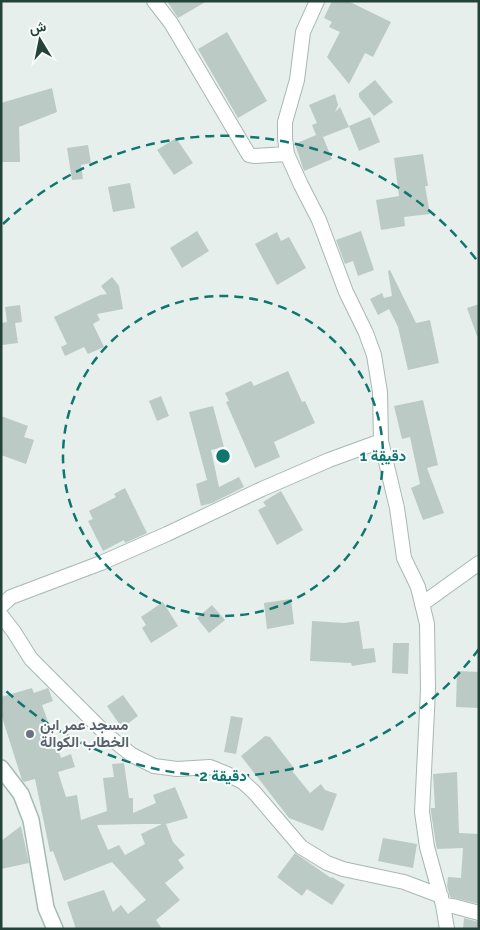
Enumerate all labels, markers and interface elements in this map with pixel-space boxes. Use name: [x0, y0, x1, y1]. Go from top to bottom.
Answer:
north arrow: [15, 15, 65, 65]
text: ش: [28, 18, 48, 38]
centre of rings: [214, 447, 232, 465]
text: 1 دقيقة: [360, 447, 406, 465]
place label: مسجد عمر ابن الخطاب الكوالة: [40, 716, 129, 751]
marker: مسجد عمر ابن الخطاب الكوالة: [24, 728, 36, 740]
text: 2 دقيقة: [199, 767, 247, 785]

